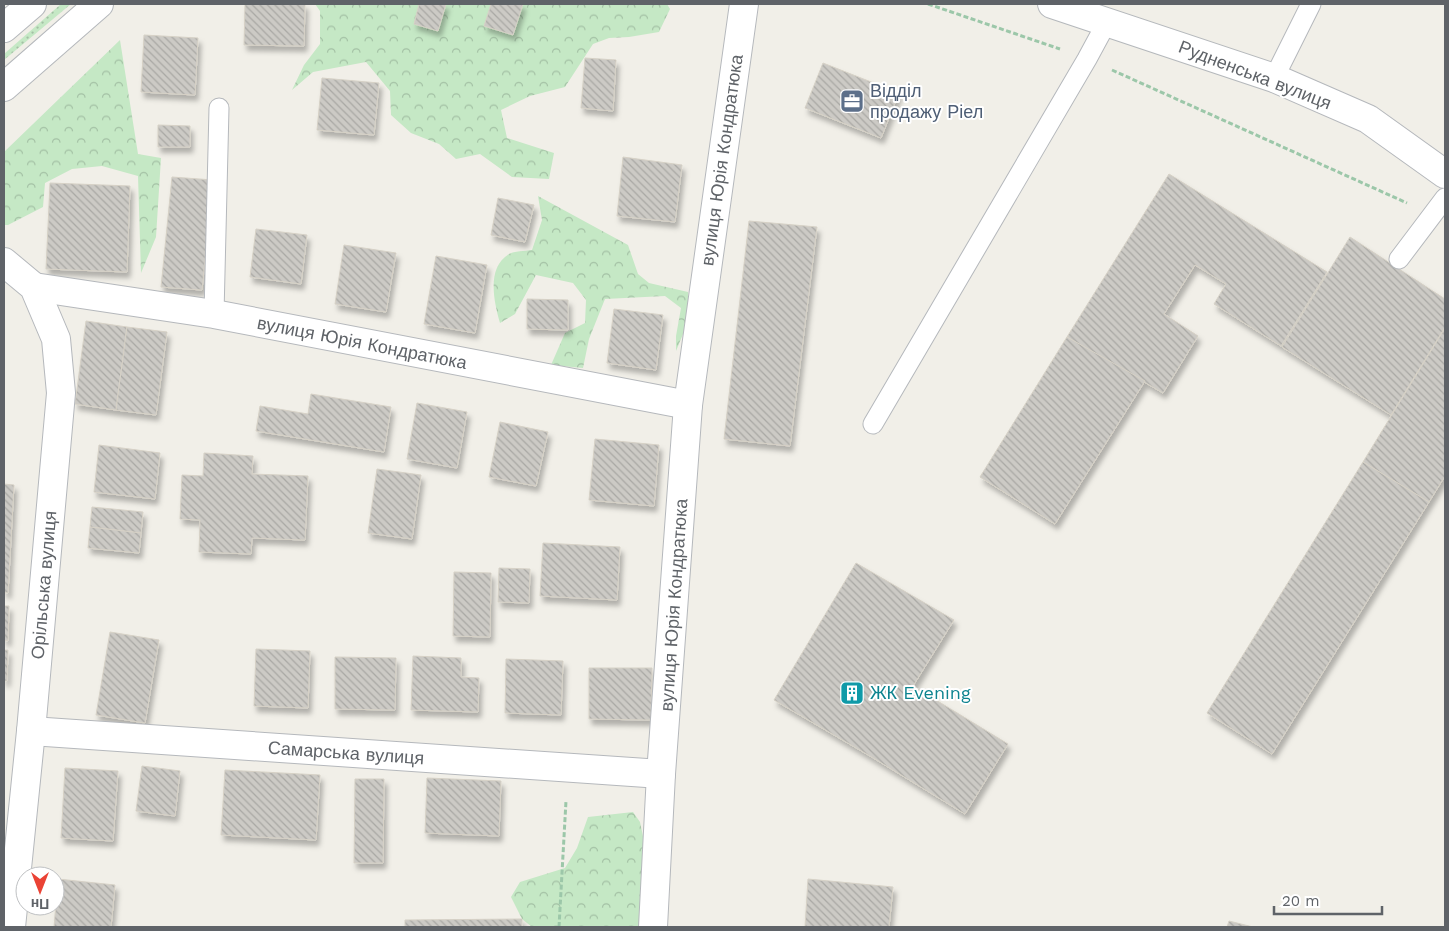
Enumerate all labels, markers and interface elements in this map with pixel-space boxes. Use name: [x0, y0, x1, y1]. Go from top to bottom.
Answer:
street label: Рудненська вулиця: [1176, 36, 1335, 113]
street label: вулиця Юрія Кондратюка: [696, 52, 747, 267]
place label: Відділ продажу Ріел: [870, 80, 983, 122]
office icon: Відділ продажу Ріел: [839, 88, 865, 114]
street label: вулиця Юрія Кондратюка: [255, 312, 470, 373]
street label: вулиця Юрія Кондратюка: [656, 497, 691, 712]
street label: Орільська вулиця: [27, 510, 60, 660]
building icon: ЖК Evening: [839, 680, 865, 706]
place label: ЖК Evening: [870, 682, 971, 703]
street label: Самарська вулиця: [267, 737, 425, 768]
north arrow: [15, 866, 65, 916]
scale bar: [1274, 884, 1382, 916]
text: 20 m: [1282, 892, 1320, 910]
text: Пн: [31, 896, 49, 912]

